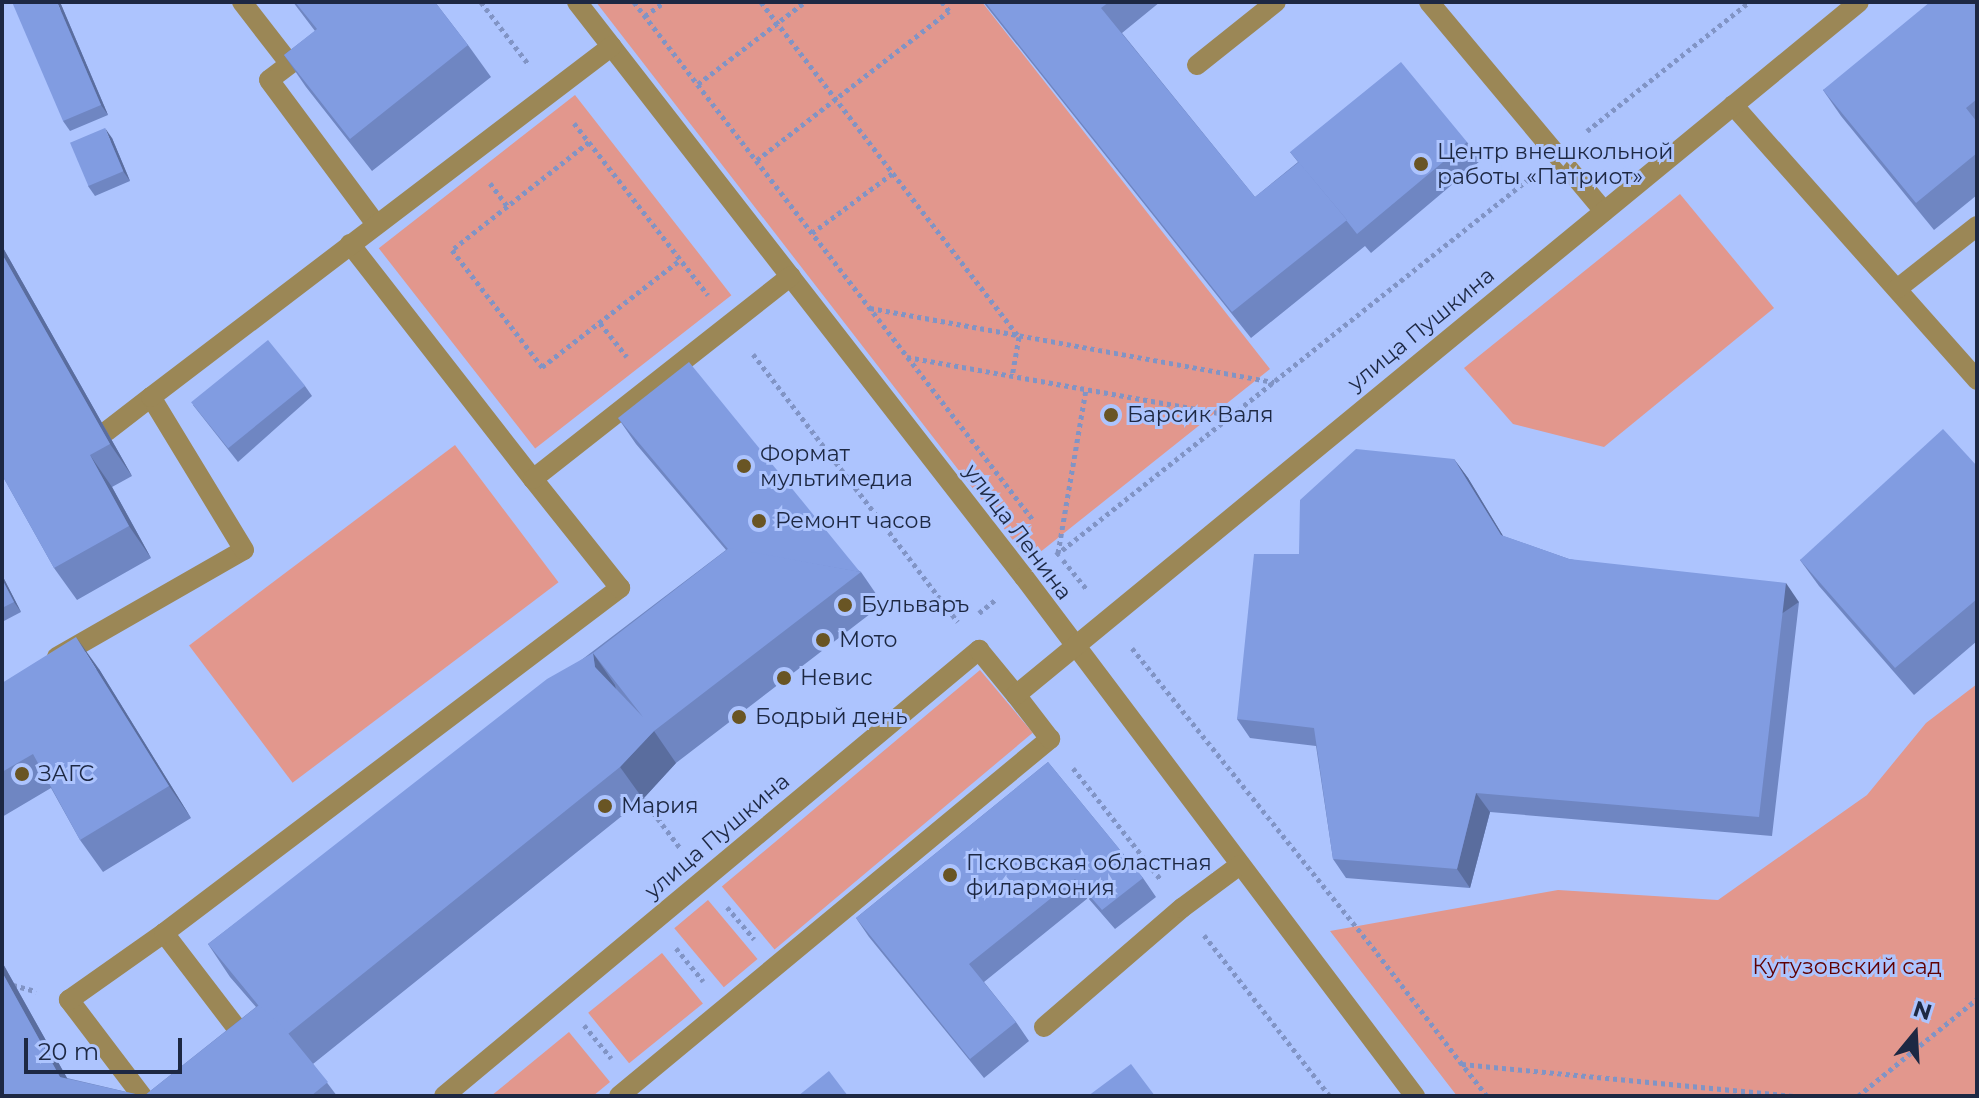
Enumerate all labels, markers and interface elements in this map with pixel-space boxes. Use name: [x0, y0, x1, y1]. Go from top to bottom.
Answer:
place label: Центр внешкольной работы «Патриот»: [1437, 138, 1673, 190]
marker: Центр внешкольной работы «Патриот»: [1412, 155, 1430, 173]
street label: улица Пушкина: [1342, 262, 1500, 396]
place label: Барсик Валя: [1127, 402, 1273, 428]
marker: Барсик Валя: [1102, 406, 1120, 424]
place label: Формат мультимедиа: [760, 440, 913, 492]
marker: Формат мультимедиа: [735, 457, 753, 475]
street label: улица Ленина: [958, 459, 1078, 605]
place label: Ремонт часов: [775, 508, 932, 534]
marker: Ремонт часов: [750, 512, 768, 530]
place label: Бульваръ: [861, 592, 969, 618]
marker: Бульваръ: [836, 596, 854, 614]
place label: Мото: [839, 627, 898, 653]
marker: Мото: [814, 631, 832, 649]
place label: Невис: [800, 665, 873, 691]
marker: Невис: [775, 669, 793, 687]
place label: Бодрый день: [755, 704, 908, 730]
marker: Бодрый день: [730, 708, 748, 726]
place label: ЗАГС: [38, 761, 94, 787]
marker: ЗАГС: [13, 765, 31, 783]
street label: улица Пушкина: [639, 768, 795, 904]
place label: Мария: [621, 793, 699, 819]
marker: Мария: [596, 797, 614, 815]
place label: Псковская областная филармония: [966, 849, 1212, 900]
marker: Псковская областная филармония: [941, 866, 959, 884]
park label: Кутузовский сад: [1752, 954, 1942, 980]
north arrow: [1875, 994, 1955, 1074]
text: N: [1910, 995, 1935, 1026]
scale bar: [28, 1022, 186, 1072]
text: 20 m: [38, 1037, 99, 1066]

